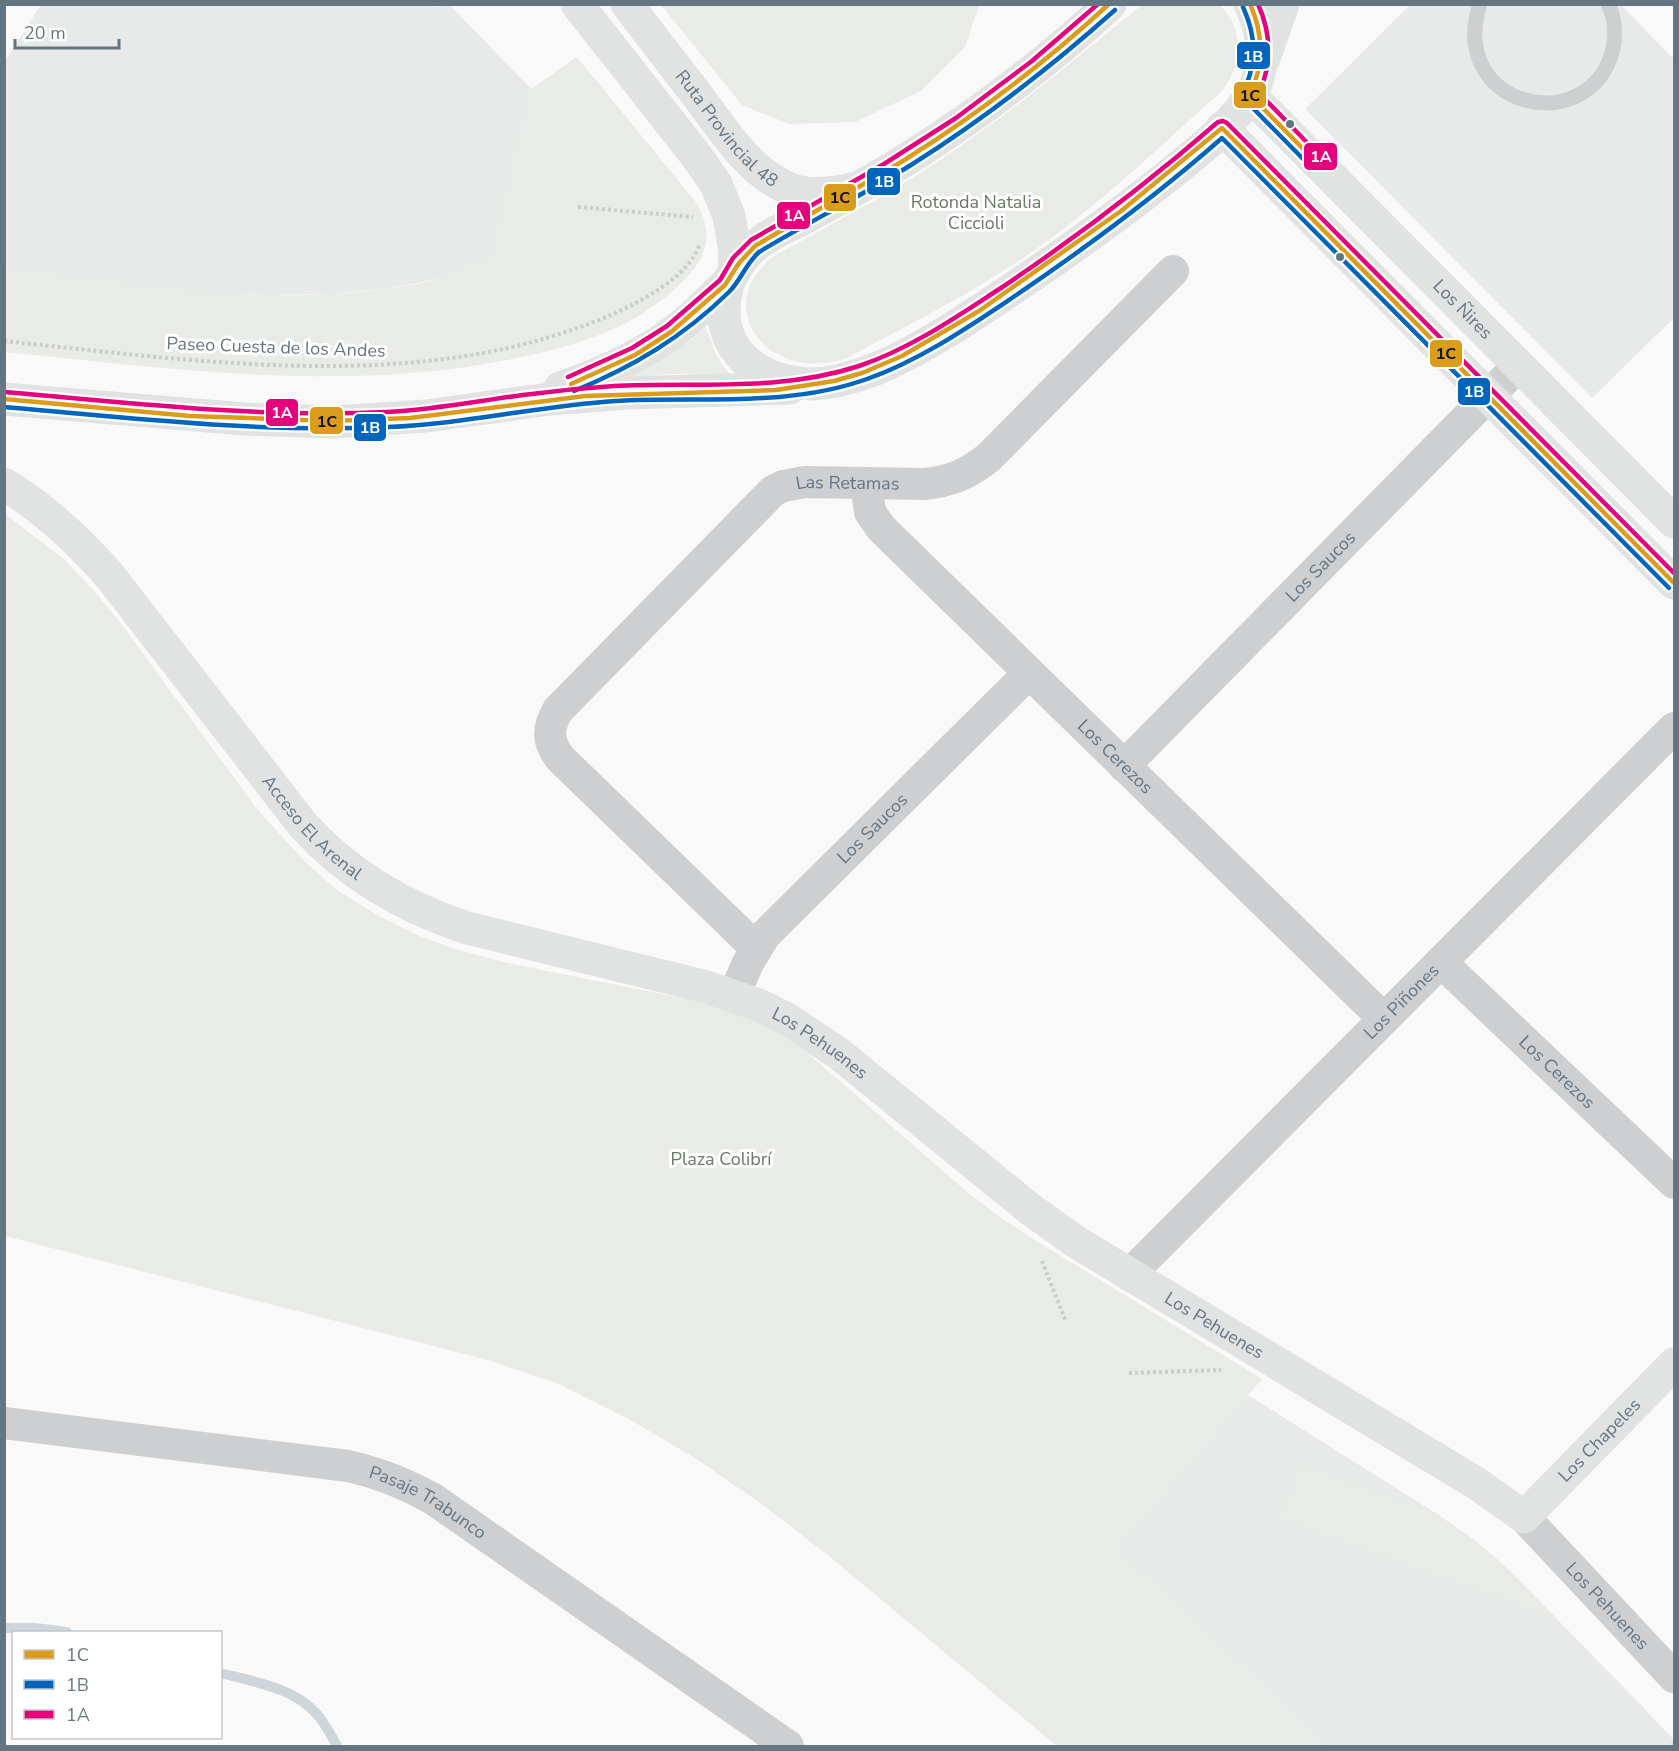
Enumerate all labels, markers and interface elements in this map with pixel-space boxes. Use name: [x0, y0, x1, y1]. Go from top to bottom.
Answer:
scale bar: [15, 12, 118, 50]
text: 20 m: [24, 21, 66, 45]
line badge: 1B: [1236, 41, 1271, 70]
text: 1B: [1243, 46, 1263, 68]
street label: Ruta Provincial 48: [670, 65, 783, 193]
line badge: 1C: [1233, 81, 1267, 109]
text: 1C: [1240, 85, 1260, 107]
unlabelled marker: [1284, 118, 1296, 130]
line badge: 1A: [1303, 142, 1338, 171]
text: 1A: [1310, 146, 1332, 168]
line badge: 1B: [866, 167, 901, 196]
text: 1B: [874, 171, 894, 193]
line badge: 1C: [823, 183, 857, 212]
text: 1C: [830, 187, 850, 209]
park label: Rotonda Natalia Ciccioli: [911, 190, 1041, 235]
line badge: 1A: [776, 201, 811, 230]
text: 1A: [783, 205, 805, 227]
unlabelled marker: [1334, 251, 1346, 263]
street label: Los Ñires: [1428, 274, 1498, 344]
street label: Paseo Cuesta de los Andes: [166, 331, 386, 363]
line badge: 1C: [1429, 339, 1463, 368]
text: 1C: [1436, 343, 1456, 365]
line badge: 1B: [1457, 377, 1491, 406]
text: 1B: [1464, 381, 1484, 403]
line badge: 1A: [265, 398, 299, 427]
text: 1A: [271, 402, 293, 424]
line badge: 1C: [309, 406, 344, 435]
text: 1C: [317, 411, 337, 433]
line badge: 1B: [353, 413, 387, 442]
text: 1B: [360, 417, 380, 439]
street label: Las Retamas: [794, 470, 900, 496]
street label: Los Saucos: [1280, 526, 1361, 607]
street label: Los Cerezos: [1072, 714, 1158, 799]
street label: Acceso El Arenal: [257, 770, 368, 886]
street label: Los Saucos: [832, 788, 913, 869]
street label: Los Piñones: [1359, 959, 1444, 1045]
street label: Los Pehuenes: [768, 1001, 873, 1085]
street label: Los Cerezos: [1514, 1030, 1600, 1114]
park label: Plaza Colibrí: [671, 1147, 772, 1171]
street label: Los Pehuenes: [1160, 1286, 1268, 1364]
street label: Los Chapeles: [1553, 1393, 1646, 1487]
street label: Pasaje Trabunco: [366, 1460, 491, 1545]
street label: Los Pehuenes: [1560, 1557, 1654, 1655]
legend: [12, 1631, 222, 1739]
text: 1C: [66, 1643, 89, 1667]
text: 1B: [66, 1673, 89, 1697]
text: 1A: [66, 1703, 90, 1727]

